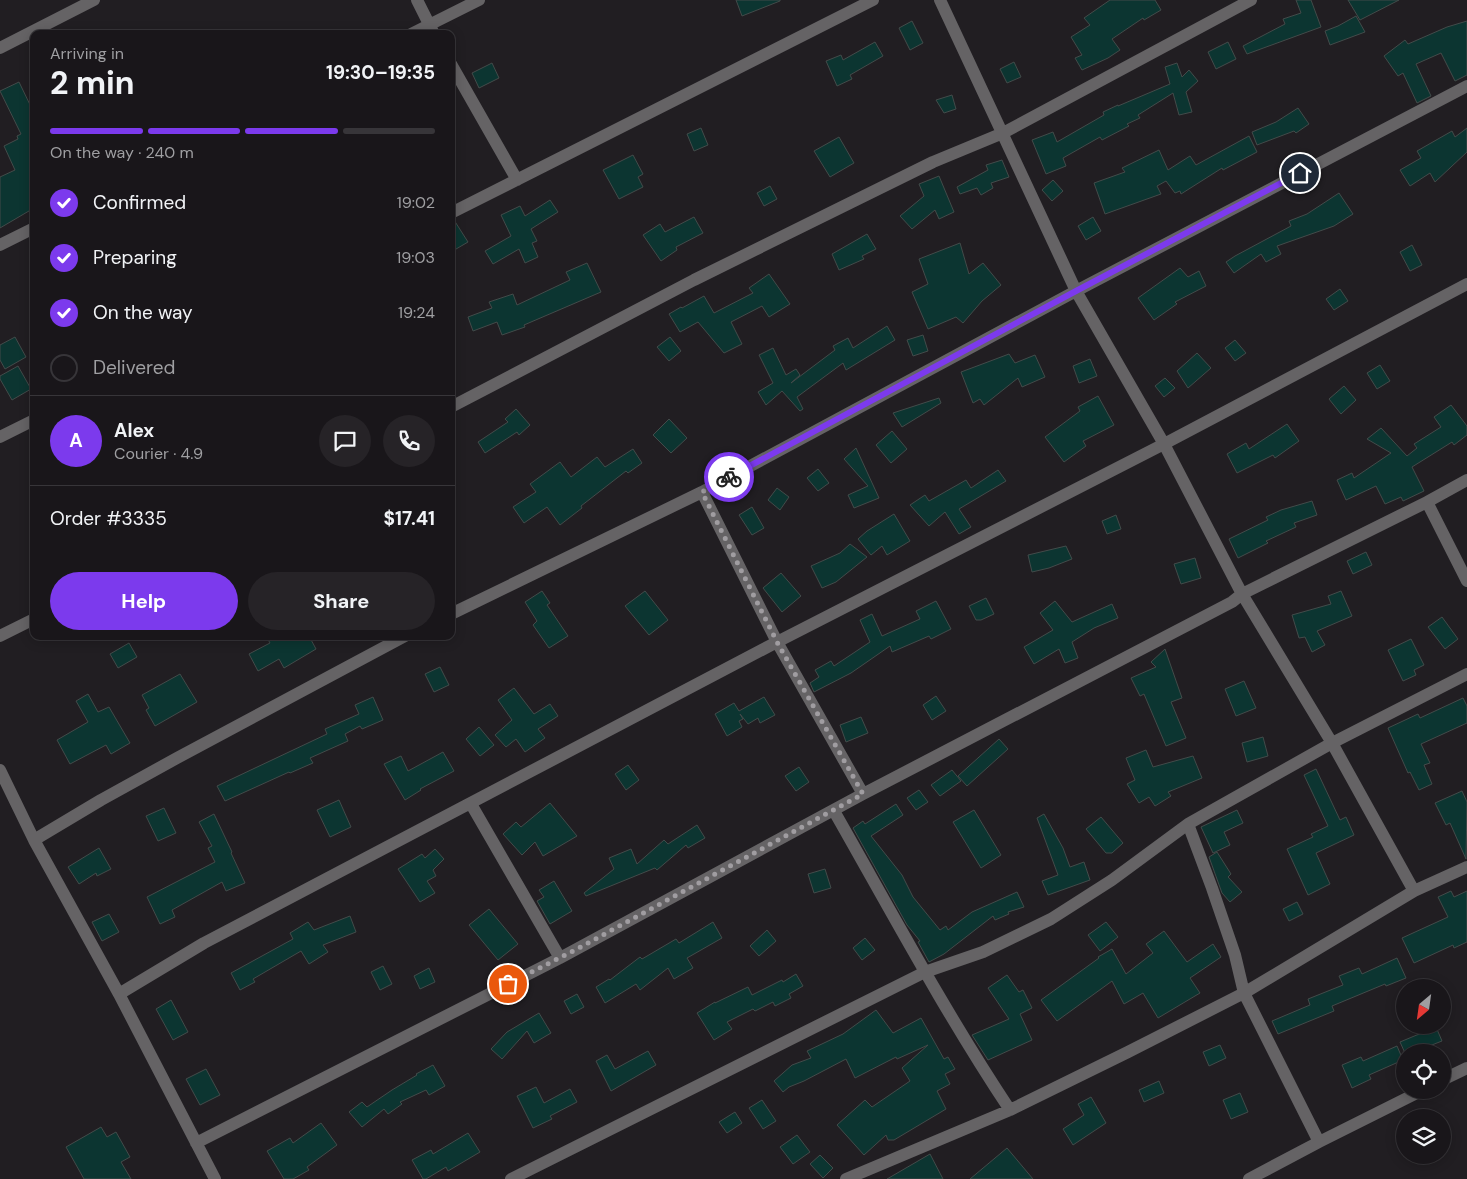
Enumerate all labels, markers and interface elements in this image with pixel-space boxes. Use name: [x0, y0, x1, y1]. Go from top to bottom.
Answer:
text: Arriving in: [50, 43, 124, 64]
text: 19:30–19:35: [326, 60, 435, 85]
text: 2 min: [50, 62, 135, 104]
text: On the way · 240 m: [50, 142, 194, 163]
pin: [1279, 152, 1321, 194]
icon: home: [1286, 159, 1314, 187]
icon: check: [50, 189, 78, 217]
text: Confirmed: [93, 190, 186, 215]
text: 19:02: [397, 192, 435, 213]
icon: check: [50, 244, 78, 272]
text: Preparing: [93, 245, 177, 270]
text: 19:03: [396, 247, 435, 268]
icon: check: [50, 299, 78, 327]
text: On the way: [93, 300, 193, 325]
text: 19:24: [398, 302, 435, 323]
text: Delivered: [93, 355, 175, 380]
button: chat: [319, 415, 371, 467]
button: phone: [383, 415, 435, 467]
text: Alex: [114, 418, 154, 443]
text: A: [69, 428, 83, 453]
text: Courier · 4.9: [114, 443, 203, 464]
courier: [704, 452, 754, 502]
icon: bike: [715, 463, 743, 491]
text: Order #3335: [50, 506, 167, 531]
text: $17.41: [383, 506, 435, 531]
button: Help: [50, 572, 238, 630]
button: Share: [248, 572, 435, 630]
pin: [487, 963, 529, 1005]
icon: bag: [494, 970, 522, 998]
north arrow: [1396, 979, 1451, 1034]
map controls: [1396, 979, 1451, 1164]
button: locate: [1396, 1044, 1451, 1099]
button: layers: [1396, 1109, 1451, 1164]

